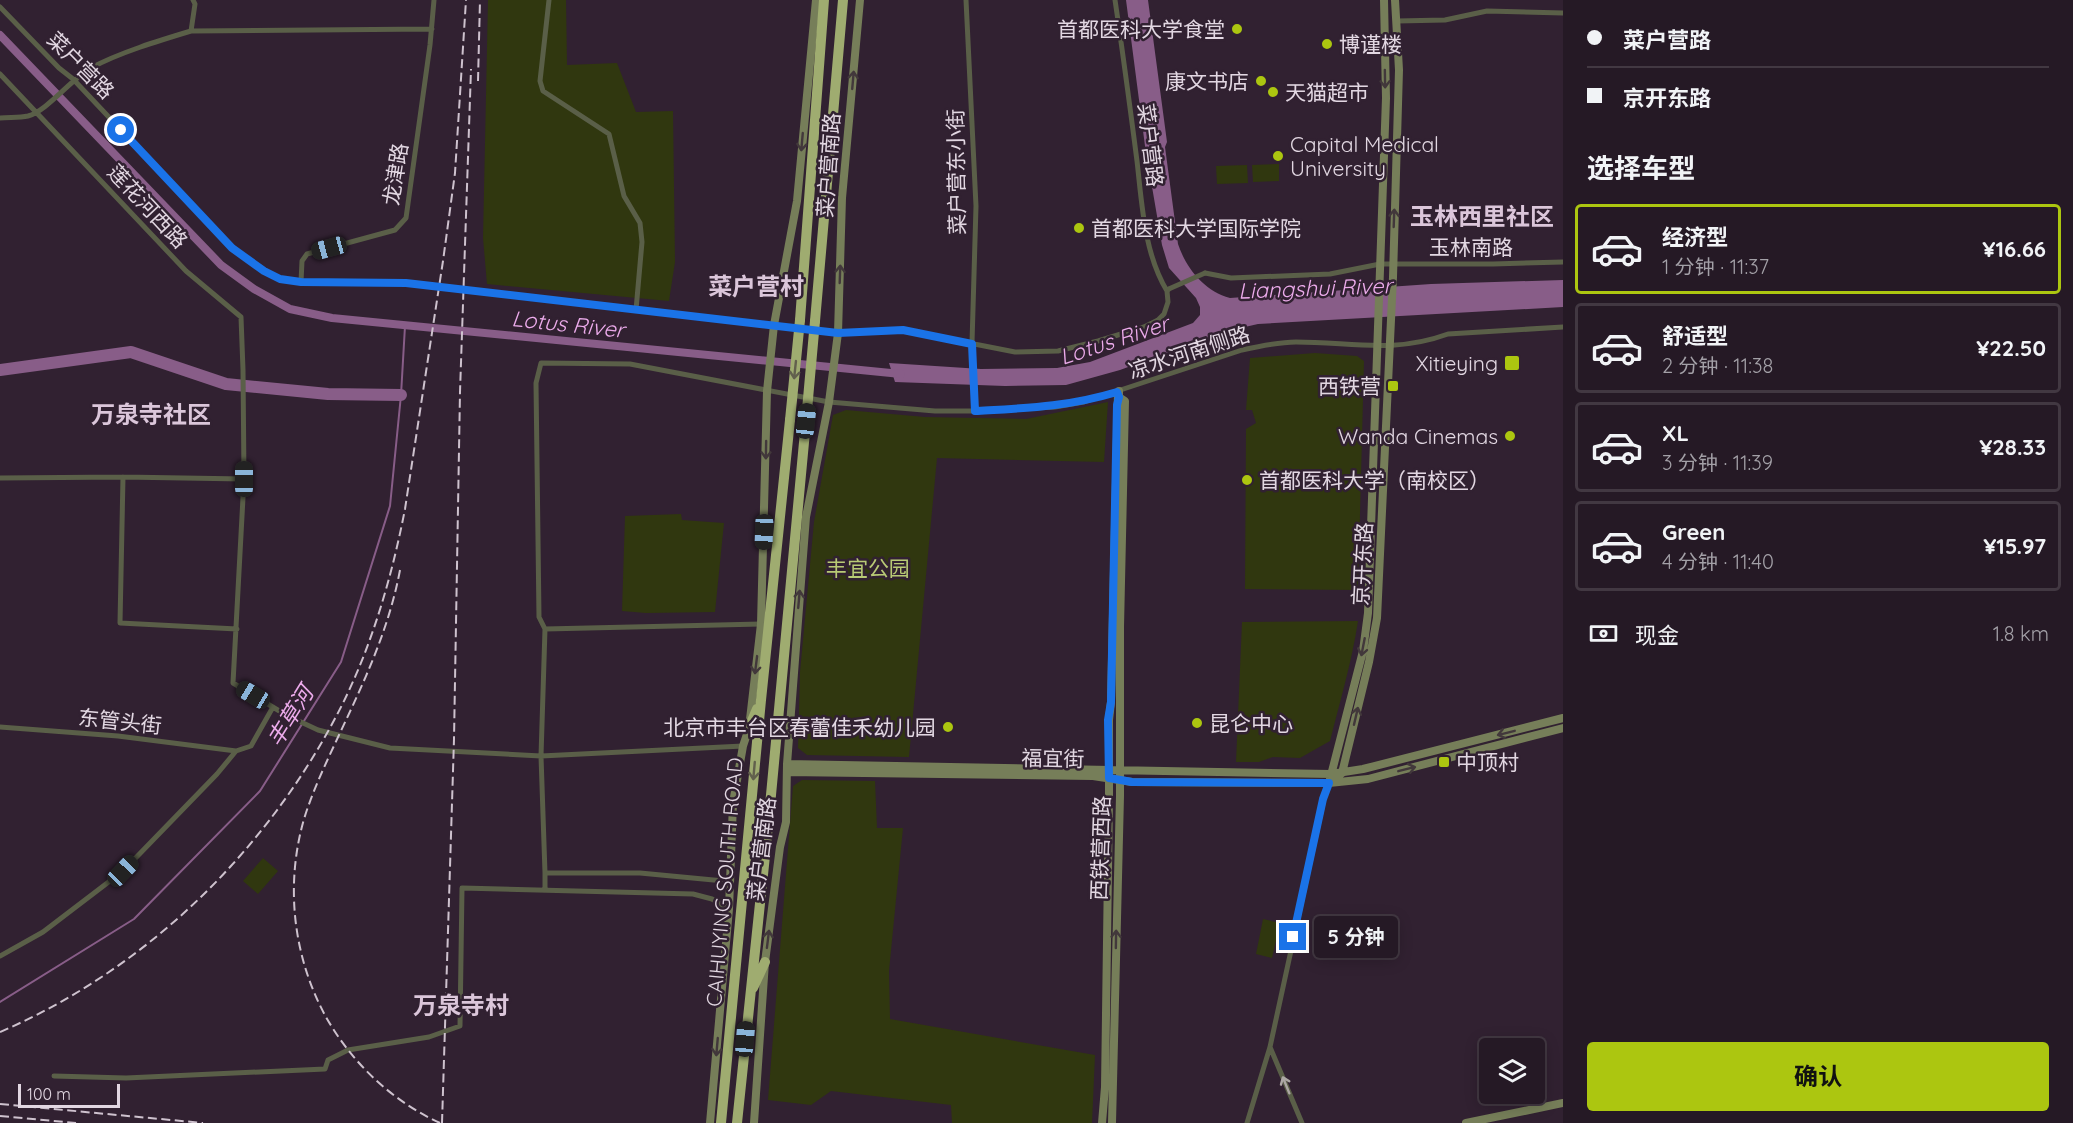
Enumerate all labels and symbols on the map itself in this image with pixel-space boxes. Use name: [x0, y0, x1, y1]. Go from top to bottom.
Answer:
place label: 首都医科大学食堂: [1057, 16, 1225, 42]
marker: 首都医科大学食堂: [1230, 22, 1244, 36]
street label: 菜户营路: [42, 26, 120, 104]
place label: 博谨楼: [1339, 31, 1402, 57]
marker: 博谨楼: [1320, 37, 1334, 51]
place label: 康文书店: [1165, 68, 1249, 94]
one-way arrow: [1380, 69, 1391, 89]
one-way arrow: [848, 70, 859, 90]
marker: 康文书店: [1254, 74, 1268, 88]
place label: 天猫超市: [1285, 79, 1369, 105]
marker: 天猫超市: [1266, 85, 1280, 99]
street label: 菜户营路: [1133, 102, 1169, 188]
street label: 菜户营东小街: [942, 109, 970, 235]
street label: 菜户营南路: [811, 112, 845, 218]
route start: [107, 116, 134, 143]
one-way arrow: [796, 131, 807, 151]
place label: Capital Medical University: [1290, 131, 1439, 181]
street label: 龙津路: [377, 141, 413, 207]
marker: Capital Medical University: [1271, 149, 1285, 163]
street label: 莲花河西路: [103, 159, 193, 253]
district label: 玉林西里社区: [1410, 201, 1554, 231]
one-way arrow: [1388, 209, 1400, 229]
place label: 首都医科大学国际学院: [1091, 215, 1301, 241]
marker: 首都医科大学国际学院: [1072, 221, 1086, 235]
street label: 玉林南路: [1429, 234, 1513, 260]
car: [309, 235, 349, 261]
one-way arrow: [834, 265, 846, 285]
district label: 菜户营村: [708, 271, 804, 301]
water label: Liangshui River: [1238, 271, 1395, 305]
water label: Lotus River: [510, 304, 628, 344]
water label: Lotus River: [1056, 308, 1175, 371]
street label: 凉水河南侧路: [1125, 320, 1253, 384]
place label: Xitieying: [1416, 350, 1498, 376]
marker: Xitieying: [1503, 354, 1521, 372]
one-way arrow: [789, 360, 800, 379]
place label: 西铁营: [1318, 373, 1381, 399]
marker: 西铁营: [1386, 379, 1400, 393]
district label: 万泉寺社区: [91, 399, 211, 429]
car: [795, 402, 817, 440]
place label: Wanda Cinemas: [1338, 423, 1498, 449]
marker: Wanda Cinemas: [1503, 429, 1517, 443]
one-way arrow: [760, 439, 772, 459]
car: [235, 461, 253, 497]
place label: 首都医科大学（南校区）: [1259, 467, 1490, 493]
marker: 首都医科大学（南校区）: [1240, 473, 1254, 487]
car: [754, 514, 774, 550]
street label: 京开东路: [1347, 521, 1377, 607]
park label: 丰宜公园: [826, 555, 910, 581]
one-way arrow: [794, 590, 805, 610]
one-way arrow: [1357, 637, 1368, 656]
one-way arrow: [750, 655, 761, 675]
water label: 丰草河: [261, 677, 321, 751]
car: [233, 678, 273, 712]
street label: 东管头街: [77, 704, 163, 738]
one-way arrow: [1351, 707, 1363, 726]
place label: 昆仑中心: [1209, 710, 1293, 736]
place label: 北京市丰台区春蕾佳禾幼儿园: [663, 714, 936, 740]
marker: 昆仑中心: [1190, 716, 1204, 730]
marker: 北京市丰台区春蕾佳禾幼儿园: [941, 720, 955, 734]
one-way arrow: [1497, 728, 1516, 740]
street label: 福宜街: [1021, 744, 1085, 772]
place label: 中顶村: [1456, 749, 1519, 775]
marker: 中顶村: [1437, 755, 1451, 769]
street label: CAIHUYING SOUTH ROAD: [700, 756, 748, 1008]
one-way arrow: [748, 760, 759, 780]
one-way arrow: [1397, 762, 1416, 774]
street label: 菜户营南路: [742, 795, 780, 903]
street label: 西铁营西路: [1085, 795, 1115, 901]
car: [104, 852, 142, 890]
callout: 5 分钟: [1314, 916, 1398, 958]
route end: [1279, 923, 1306, 950]
one-way arrow: [1110, 929, 1121, 949]
one-way arrow: [763, 930, 774, 950]
district label: 万泉寺村: [413, 990, 509, 1020]
car: [734, 1020, 756, 1058]
one-way arrow: [711, 1036, 722, 1056]
one-way arrow: [1280, 1076, 1291, 1095]
scale bar: [18, 1081, 120, 1108]

